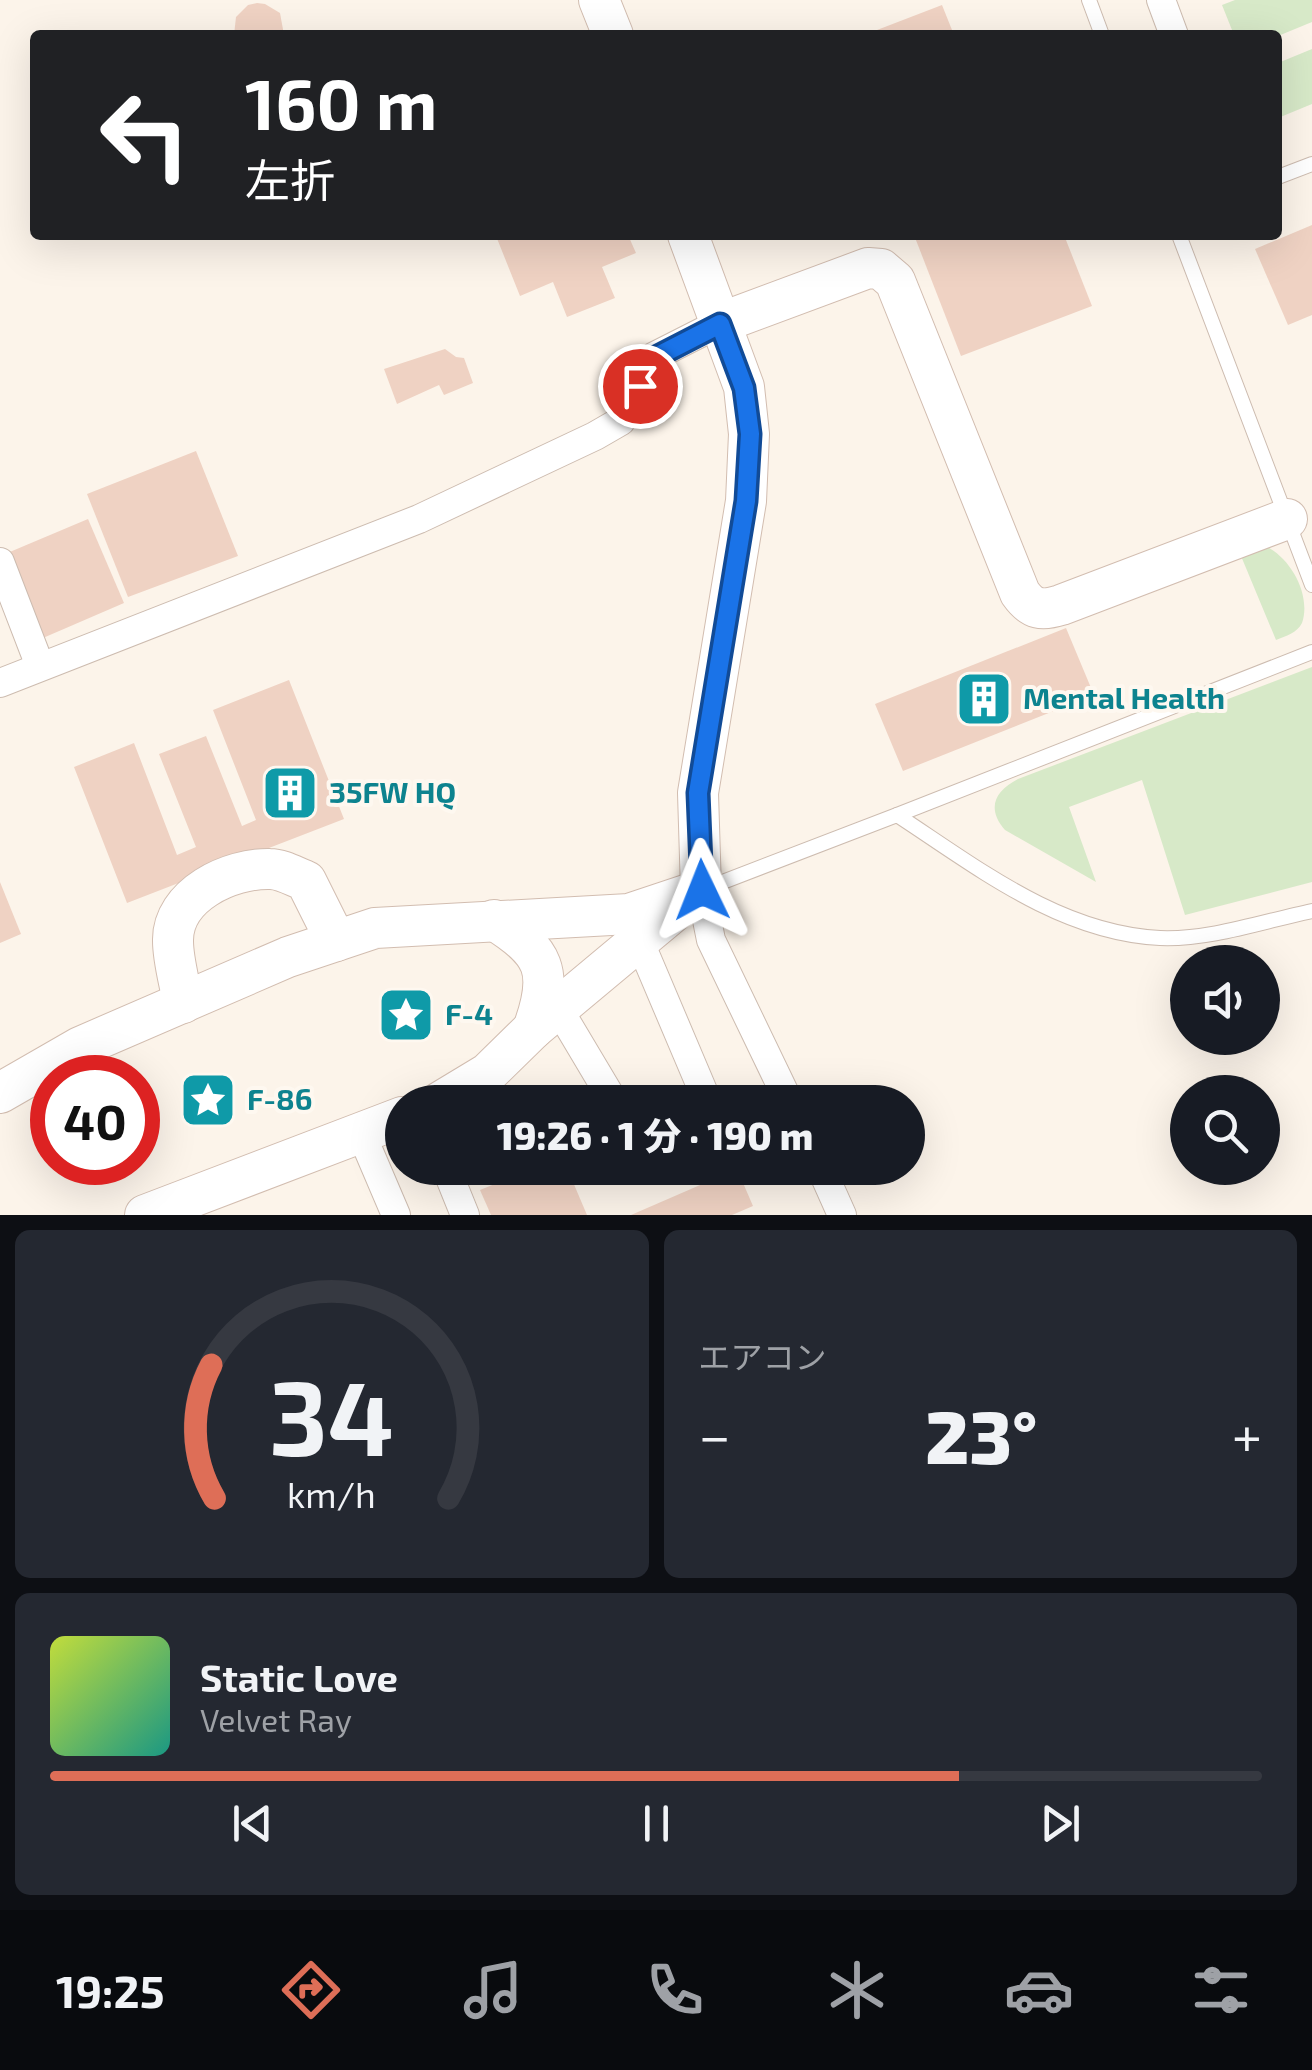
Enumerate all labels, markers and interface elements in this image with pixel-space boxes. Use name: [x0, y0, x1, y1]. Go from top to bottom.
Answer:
text: 160 m: [245, 60, 438, 144]
icon: left: [80, 70, 210, 200]
text: 左折: [245, 152, 335, 206]
pin: [598, 344, 683, 429]
icon: arrive: [613, 359, 668, 414]
building icon: Mental Health: [954, 669, 1014, 729]
place label: Mental Health: [1023, 679, 1225, 715]
building icon: 35FW HQ: [260, 763, 320, 823]
place label: 35FW HQ: [329, 773, 456, 810]
position arrow: [650, 838, 754, 942]
map controls: [1170, 945, 1280, 1185]
button: sound: [1170, 945, 1280, 1055]
place icon: F-4: [376, 985, 436, 1045]
place label: F-4: [445, 995, 493, 1031]
speed limit sign: 40: [30, 1055, 160, 1185]
place icon: F-86: [178, 1070, 238, 1130]
button: search: [1170, 1075, 1280, 1185]
place label: F-86: [247, 1080, 312, 1116]
text: 19:26 · 1 分 · 190 m: [497, 1112, 813, 1158]
text: エアコン: [699, 1337, 827, 1375]
text: 34: [269, 1352, 394, 1477]
text: 23°: [925, 1389, 1037, 1479]
text: −: [699, 1401, 731, 1467]
text: +: [1232, 1401, 1262, 1467]
text: km/h: [287, 1472, 376, 1515]
text: Static Love: [200, 1654, 398, 1700]
text: Velvet Ray: [200, 1700, 352, 1738]
icon: previous: [225, 1796, 280, 1851]
icon: pause: [629, 1796, 684, 1851]
icon: next: [1033, 1796, 1088, 1851]
icon: directions: [276, 1955, 346, 2025]
icon: music: [458, 1955, 528, 2025]
icon: phone: [640, 1955, 710, 2025]
icon: climate: [822, 1955, 892, 2025]
icon: car: [1004, 1955, 1074, 2025]
icon: filters: [1186, 1955, 1256, 2025]
text: 19:25: [56, 1963, 165, 2017]

